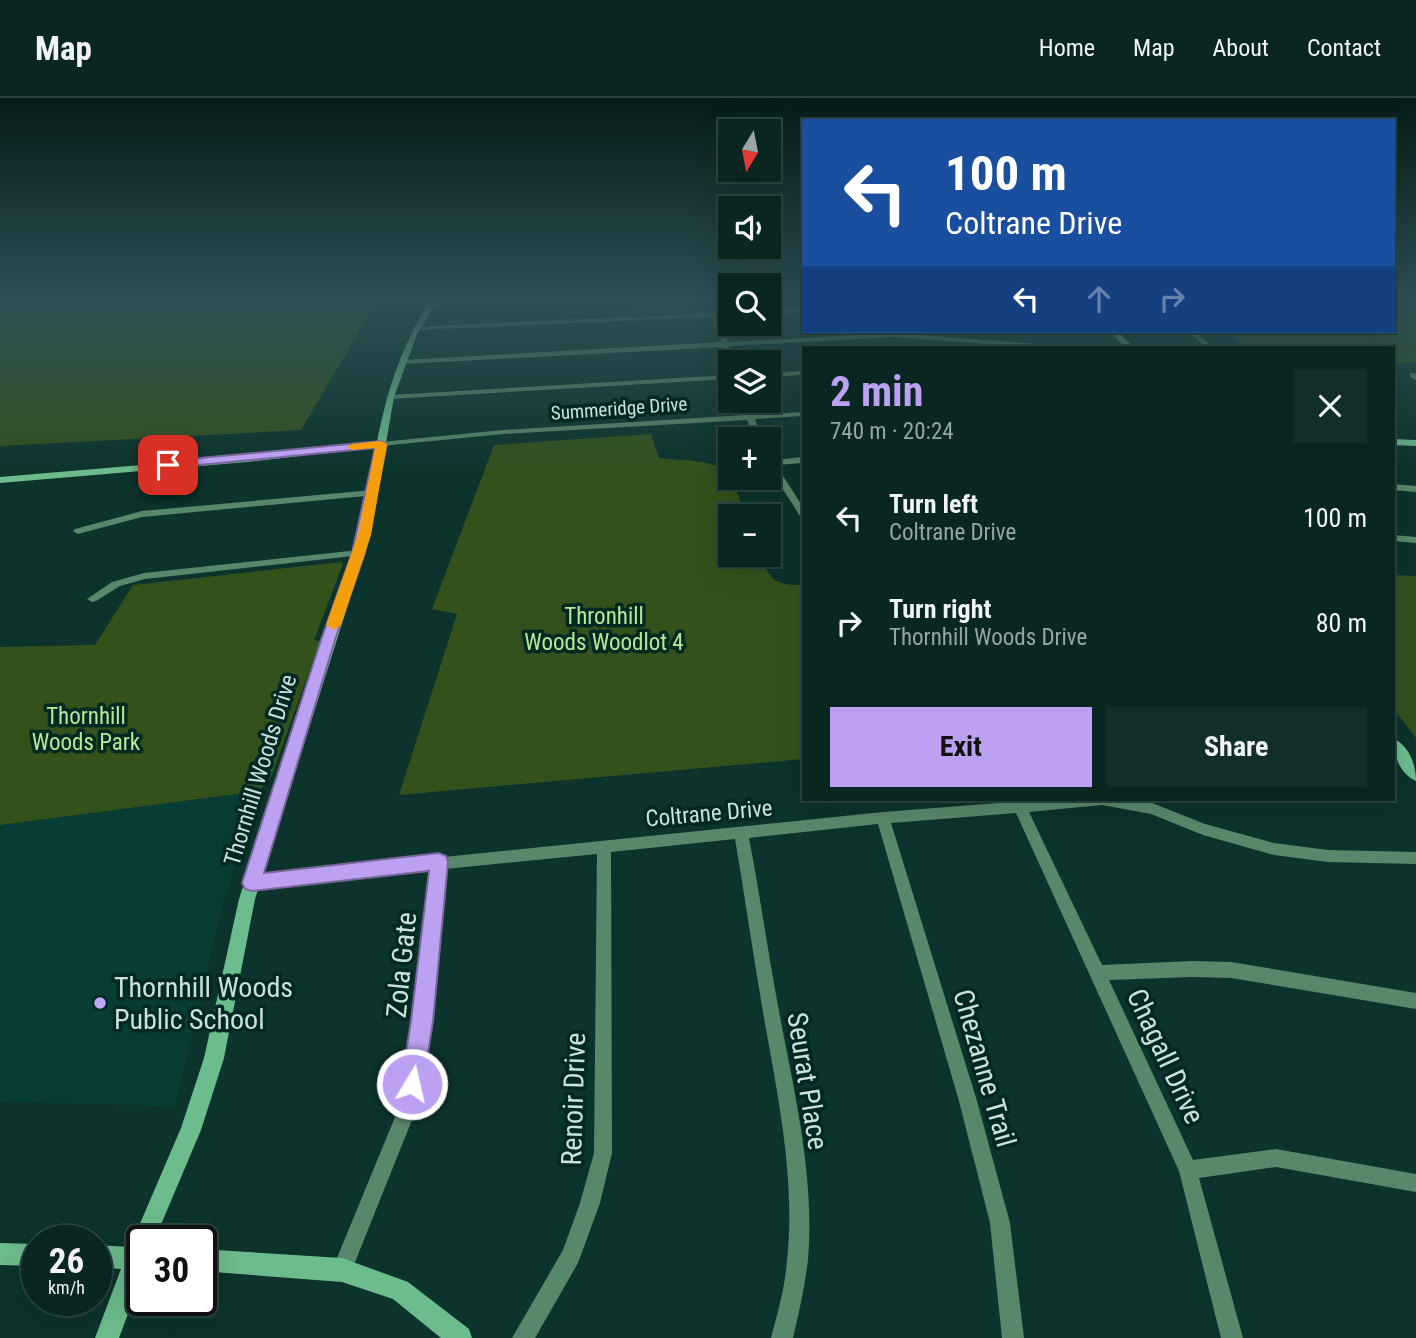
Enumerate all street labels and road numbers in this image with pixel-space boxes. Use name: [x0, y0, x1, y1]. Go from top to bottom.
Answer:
street label: Summeridge Drive: [550, 392, 688, 425]
street label: Thornhill Woods Drive: [219, 671, 302, 869]
street label: Coltrane Drive: [644, 795, 774, 832]
street label: Zola Gate: [380, 911, 423, 1020]
street label: Chagall Drive: [1120, 983, 1211, 1129]
street label: Chezanne Trail: [946, 986, 1023, 1151]
street label: Seurat Place: [780, 1010, 835, 1152]
street label: Renoir Drive: [555, 1032, 592, 1166]

